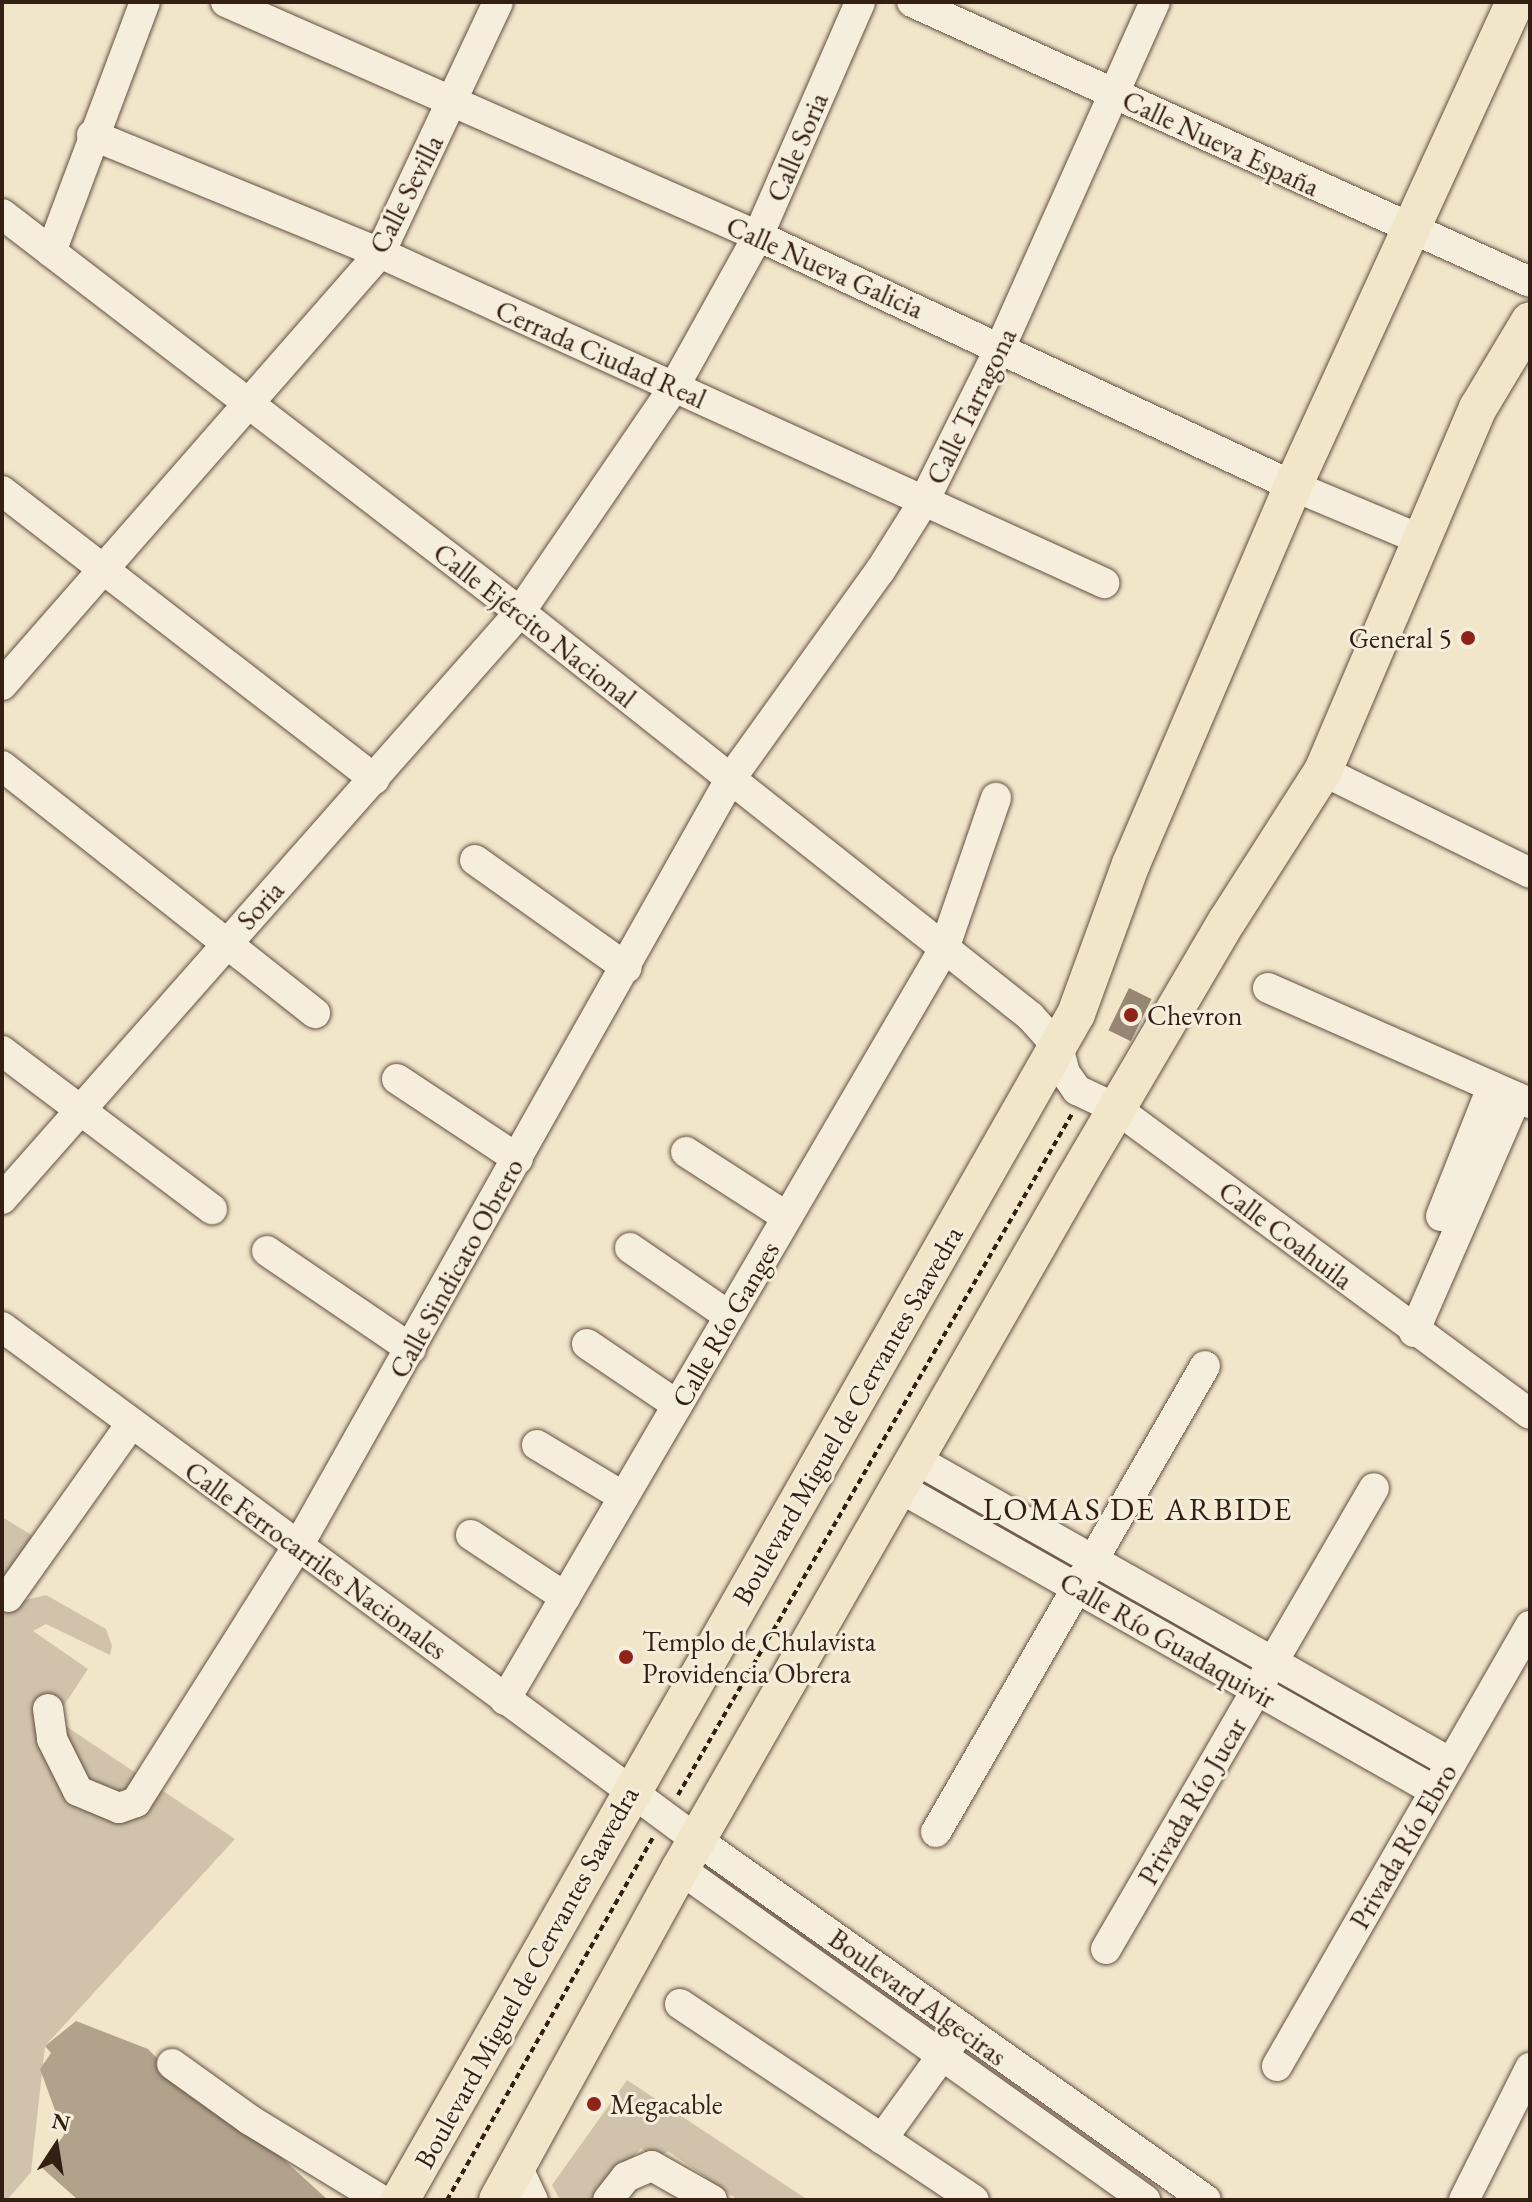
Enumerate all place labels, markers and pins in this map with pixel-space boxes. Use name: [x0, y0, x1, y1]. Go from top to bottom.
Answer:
place label: General 5: [1349, 621, 1452, 655]
marker: General 5: [1459, 629, 1477, 647]
place label: Chevron: [1147, 998, 1242, 1032]
marker: Chevron: [1122, 1006, 1140, 1024]
place label: Templo de Chulavista Providencia Obrera: [642, 1624, 876, 1690]
marker: Templo de Chulavista Providencia Obrera: [617, 1648, 635, 1666]
place label: Megacable: [610, 2087, 723, 2121]
marker: Megacable: [585, 2095, 603, 2113]

